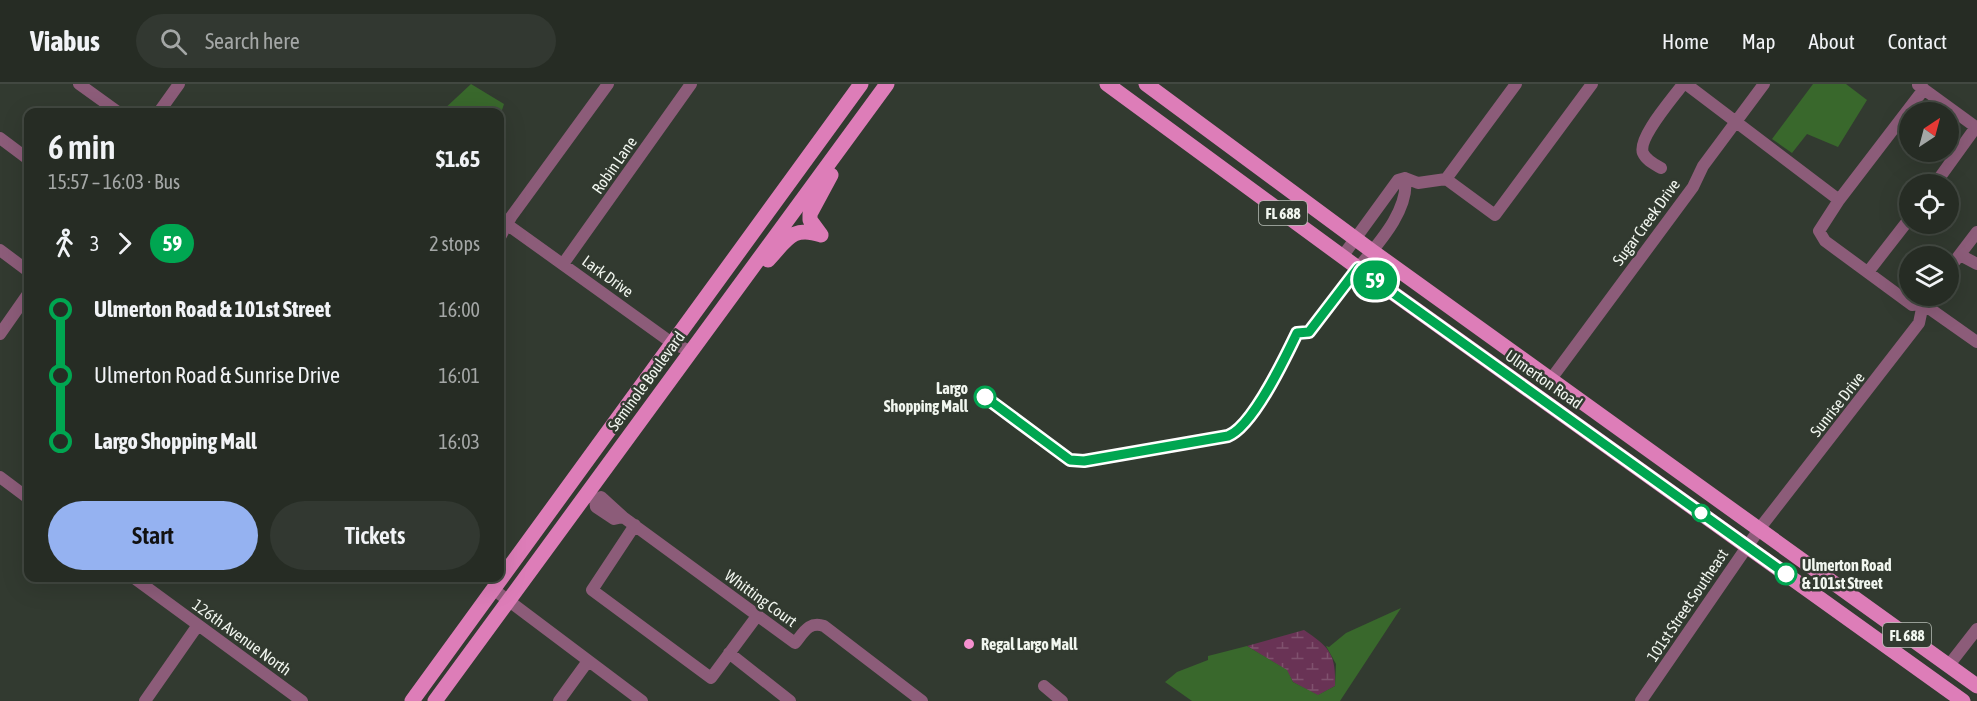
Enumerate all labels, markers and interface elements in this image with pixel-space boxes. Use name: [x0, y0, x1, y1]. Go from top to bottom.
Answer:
search box: [136, 14, 556, 68]
text: Viabus: [30, 25, 100, 57]
icon: search: [157, 25, 190, 58]
text: Search here: [205, 28, 300, 54]
text: Home: [1662, 29, 1709, 53]
text: Map: [1742, 29, 1776, 53]
text: About: [1809, 29, 1855, 53]
text: Contact: [1888, 29, 1947, 53]
north arrow: [1899, 102, 1959, 162]
map controls: [1899, 102, 1959, 306]
text: 6 min: [48, 128, 115, 166]
street label: Robin Lane: [588, 133, 640, 197]
text: $1.65: [436, 146, 480, 172]
text: 15:57 – 16:03 · Bus: [48, 170, 180, 193]
button: locate: [1899, 174, 1959, 234]
street label: Sugar Creek Drive: [1609, 175, 1684, 269]
road number: FL 688: [1259, 201, 1307, 225]
icon: walk: [48, 227, 81, 260]
icon: forward: [108, 227, 141, 260]
text: 59: [162, 231, 182, 255]
text: 3: [90, 232, 99, 255]
text: 2 stops: [429, 232, 480, 255]
button: layers: [1899, 246, 1959, 306]
street label: Lark Drive: [579, 251, 637, 301]
line badge: 59: [1348, 260, 1402, 300]
text: 59: [1365, 268, 1385, 292]
text: Ulmerton Road & 101st Street: [94, 296, 331, 322]
text: 16:00: [438, 298, 480, 321]
street label: Seminole Boulevard: [604, 328, 688, 434]
street label: Ulmerton Road: [1502, 346, 1586, 412]
text: Ulmerton Road & Sunrise Drive: [94, 362, 340, 388]
text: 16:01: [438, 364, 480, 387]
street label: Sunrise Drive: [1806, 368, 1868, 440]
place label: Largo Shopping Mall: [884, 379, 969, 415]
marker: Largo Shopping Mall: [974, 386, 996, 408]
text: Largo Shopping Mall: [94, 428, 257, 454]
text: 16:03: [438, 430, 480, 453]
button: Start: [48, 501, 258, 570]
button: Tickets: [270, 501, 480, 570]
unlabelled marker: [1692, 504, 1710, 522]
street label: 101st Street Southeast: [1643, 545, 1731, 665]
place label: Ulmerton Road & 101st Street: [1802, 556, 1892, 592]
marker: Ulmerton Road & 101st Street: [1775, 563, 1797, 585]
street label: Whitting Court: [721, 566, 801, 631]
street label: 126th Avenue North: [189, 595, 295, 679]
road number: FL 688: [1883, 623, 1931, 647]
place label: Regal Largo Mall: [981, 635, 1078, 653]
marker: Regal Largo Mall: [962, 637, 976, 651]

